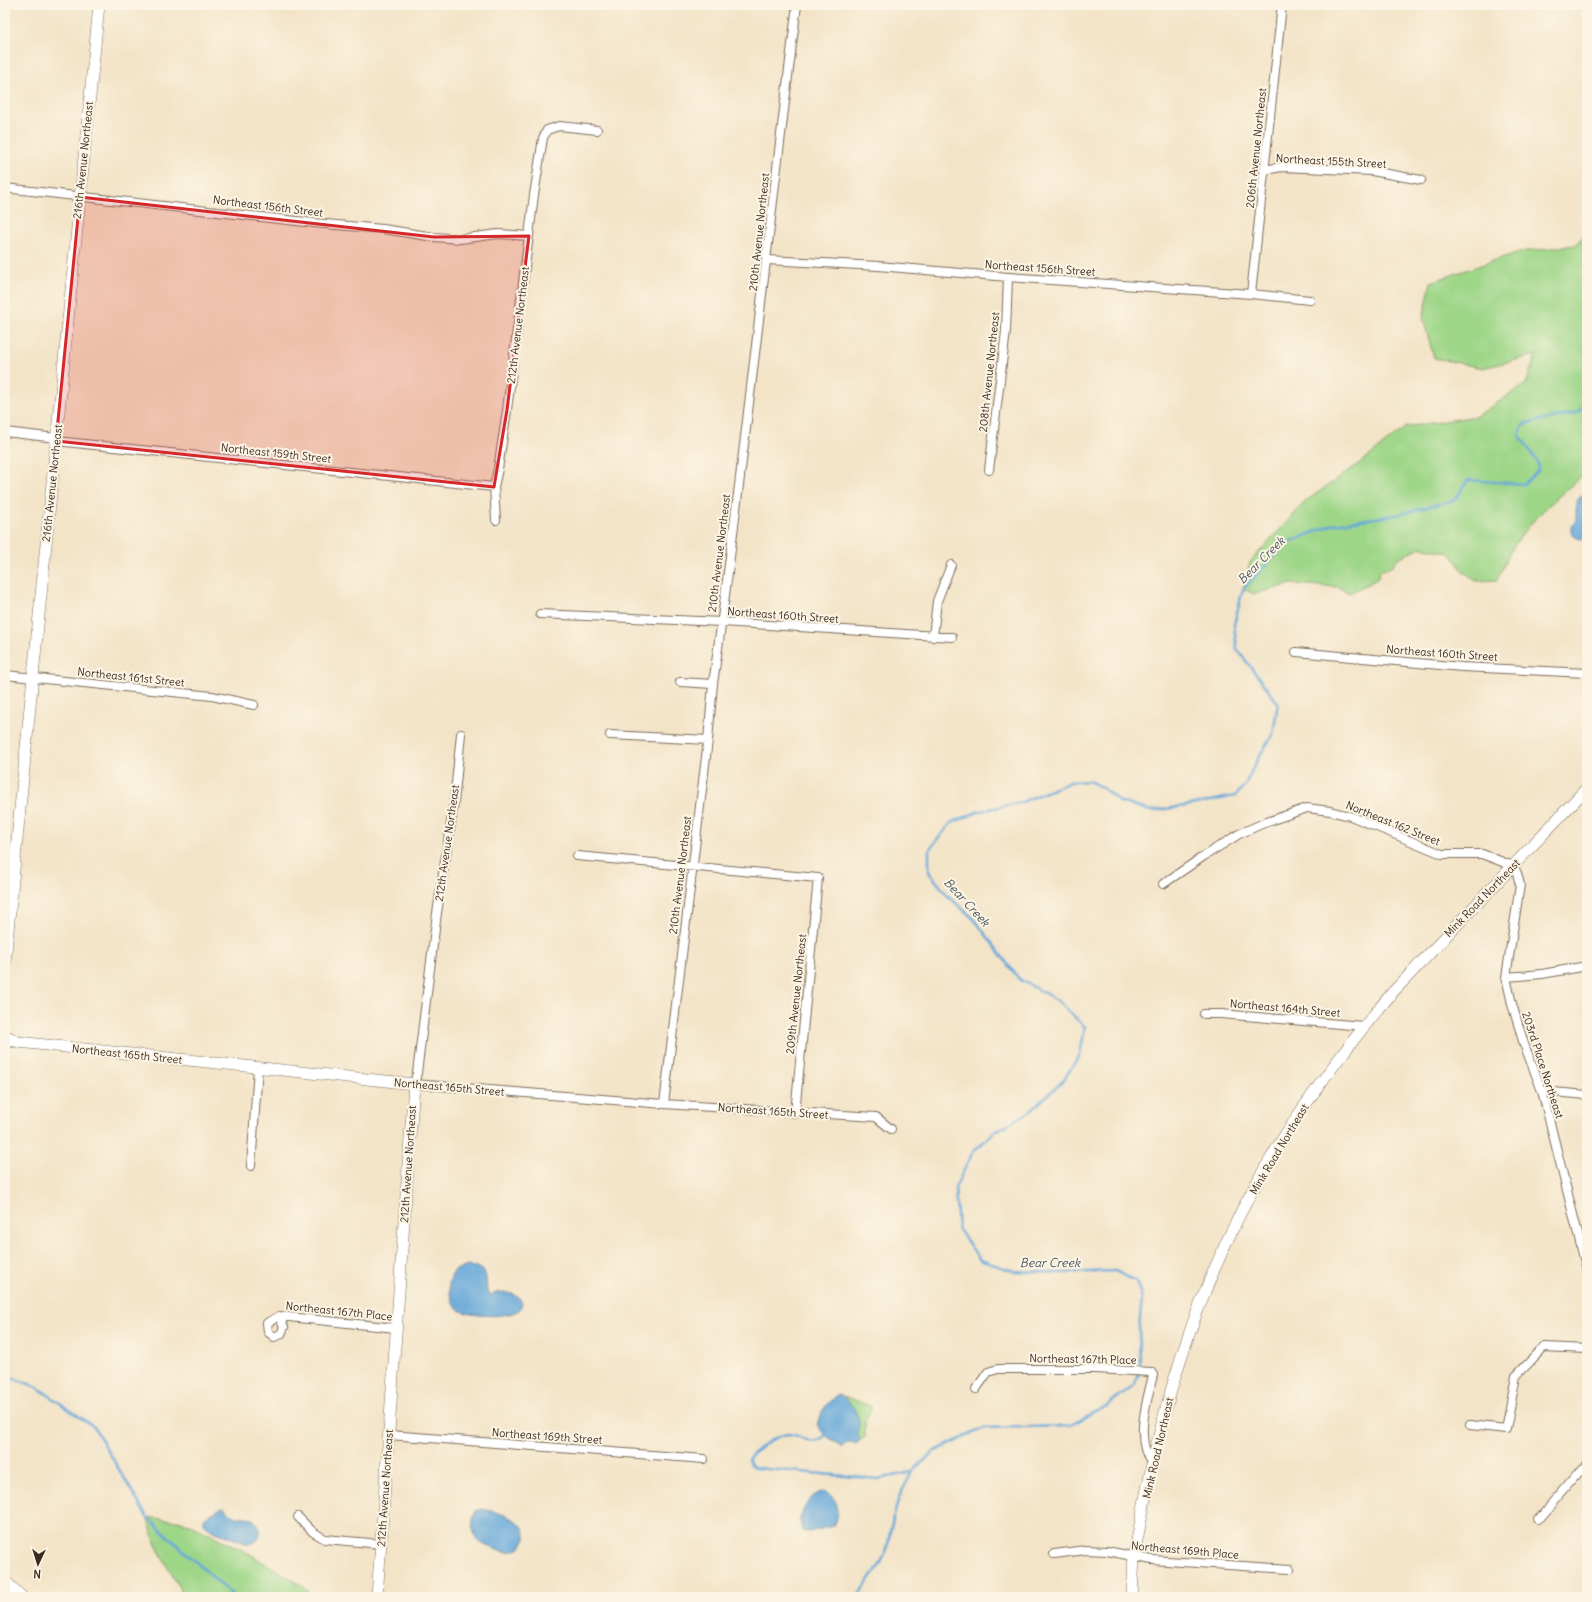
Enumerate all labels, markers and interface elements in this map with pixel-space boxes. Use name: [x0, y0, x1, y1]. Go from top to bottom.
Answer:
street label: 206th Avenue Northeast: [1243, 87, 1269, 209]
street label: 216th Avenue Northeast: [70, 100, 96, 219]
street label: Northeast 155th Street: [1275, 151, 1387, 171]
street label: 210th Avenue Northeast: [746, 172, 772, 292]
street label: Northeast 156th Street: [212, 192, 324, 220]
street label: Northeast 156th Street: [984, 257, 1096, 279]
street label: 212th Avenue Northeast: [504, 265, 532, 384]
street label: 208th Avenue Northeast: [976, 311, 1002, 433]
street label: 216th Avenue Northeast: [39, 423, 65, 542]
street label: Northeast 159th Street: [220, 440, 332, 466]
street label: 210th Avenue Northeast: [705, 493, 733, 613]
water label: Bear Creek: [1234, 533, 1288, 587]
street label: Northeast 160th Street: [727, 604, 840, 626]
street label: Northeast 160th Street: [1386, 642, 1499, 664]
street label: Northeast 161st Street: [77, 664, 185, 690]
street label: 212th Avenue Northeast: [432, 783, 462, 902]
street label: Northeast 162 Street: [1344, 798, 1442, 848]
street label: 210th Avenue Northeast: [666, 815, 694, 935]
street label: Mink Road Northeast: [1441, 856, 1523, 940]
water label: Bear Creek: [941, 875, 994, 930]
street label: 209th Avenue Northeast: [783, 933, 809, 1055]
street label: Northeast 164th Street: [1229, 996, 1341, 1020]
street label: 203rd Place Northeast: [1519, 1010, 1567, 1120]
street label: Northeast 165th Street: [71, 1041, 183, 1067]
street label: Northeast 165th Street: [393, 1075, 505, 1099]
street label: Northeast 165th Street: [717, 1100, 829, 1122]
street label: Mink Road Northeast: [1246, 1101, 1312, 1197]
street label: 212th Avenue Northeast: [397, 1104, 419, 1223]
water label: Bear Creek: [1020, 1255, 1081, 1270]
street label: Northeast 167th Place: [285, 1298, 393, 1324]
street label: Northeast 167th Place: [1029, 1351, 1137, 1367]
street label: Mink Road Northeast: [1140, 1396, 1177, 1500]
street label: Northeast 169th Street: [491, 1425, 603, 1447]
street label: 212th Avenue Northeast: [374, 1428, 396, 1547]
street label: Northeast 169th Place: [1131, 1538, 1240, 1562]
north arrow: [18, 1544, 58, 1584]
text: N: [33, 1567, 42, 1581]

